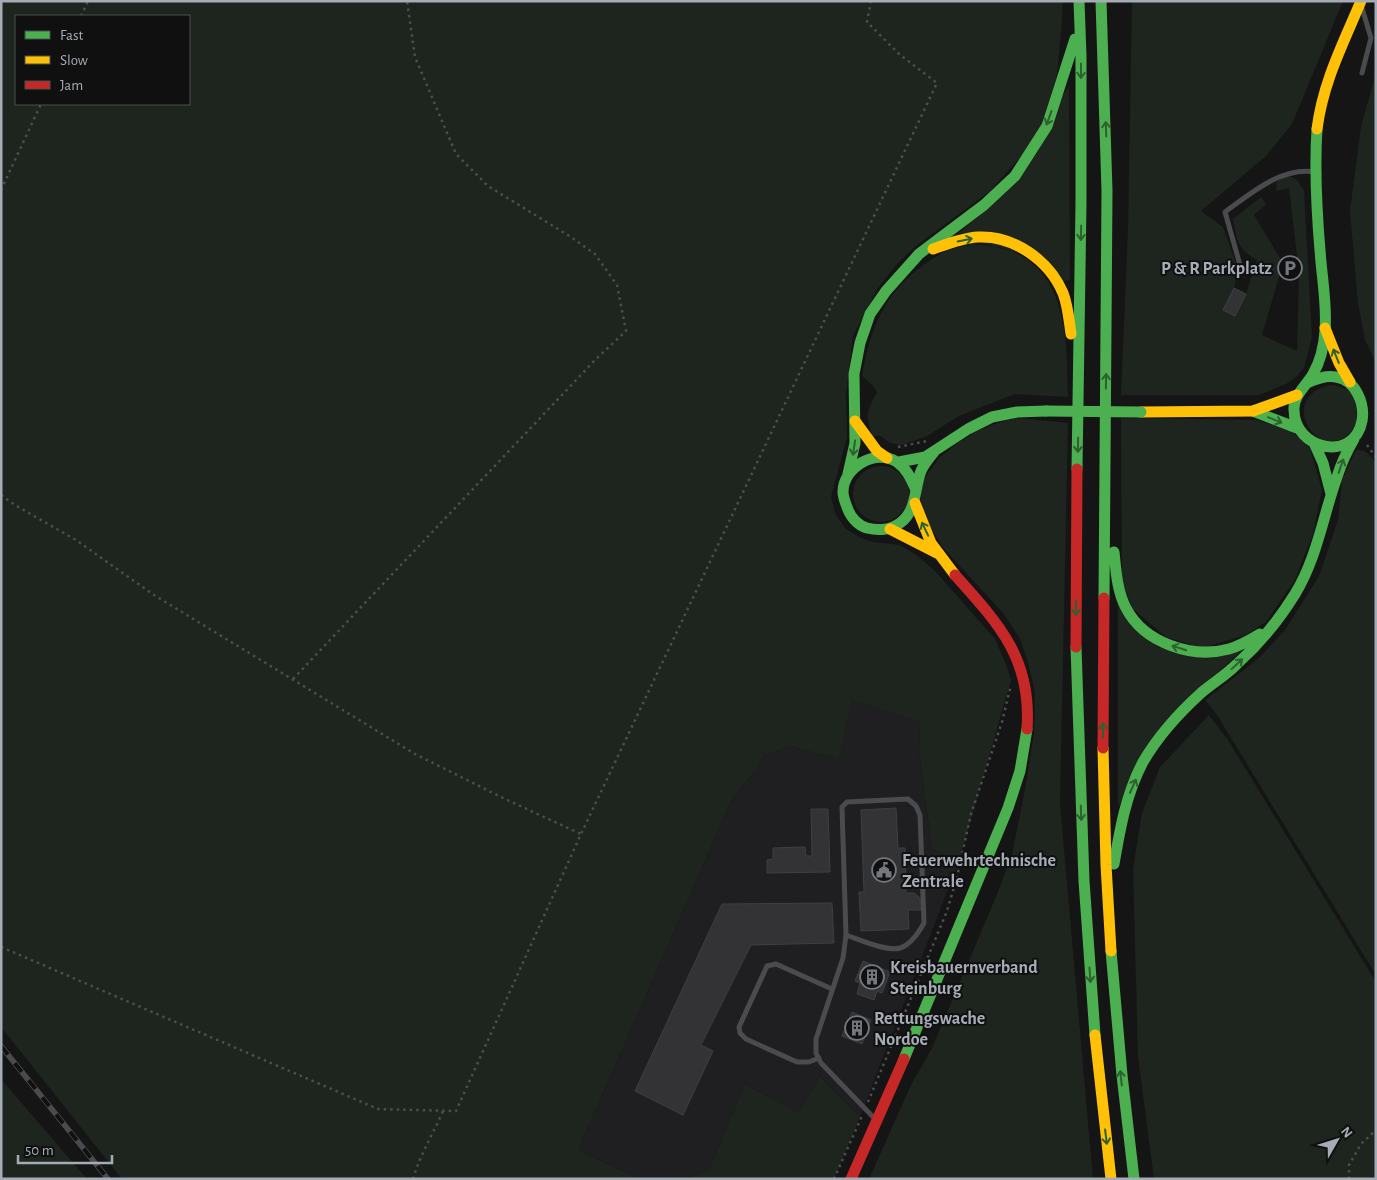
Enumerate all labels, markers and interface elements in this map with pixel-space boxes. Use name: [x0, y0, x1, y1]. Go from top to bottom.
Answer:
legend: [15, 15, 190, 105]
text: Fast: [60, 28, 84, 43]
text: Slow: [60, 53, 88, 68]
one-way arrow: [1076, 62, 1086, 78]
text: Jam: [60, 78, 83, 93]
one-way arrow: [1044, 110, 1053, 125]
one-way arrow: [1101, 122, 1111, 138]
one-way arrow: [1076, 224, 1086, 241]
one-way arrow: [957, 234, 973, 244]
parking icon: P & R Parkplatz: [1277, 255, 1303, 281]
place label: P & R Parkplatz: [1161, 260, 1272, 278]
one-way arrow: [1331, 349, 1340, 364]
one-way arrow: [1101, 374, 1111, 390]
one-way arrow: [1267, 415, 1282, 425]
one-way arrow: [1073, 436, 1083, 453]
one-way arrow: [848, 439, 858, 455]
one-way arrow: [1336, 458, 1346, 474]
one-way arrow: [920, 522, 929, 537]
one-way arrow: [1071, 599, 1081, 615]
one-way arrow: [1171, 642, 1187, 652]
one-way arrow: [1230, 658, 1243, 670]
one-way arrow: [1098, 723, 1108, 739]
one-way arrow: [1128, 779, 1138, 794]
one-way arrow: [1076, 804, 1086, 821]
place label: Feuerwehrtechnische Zentrale: [902, 852, 1056, 891]
public building icon: Feuerwehrtechnische Zentrale: [871, 857, 897, 883]
place label: Kreisbauernverband Steinburg: [890, 959, 1038, 998]
building icon: Kreisbauernverband Steinburg: [859, 964, 885, 990]
one-way arrow: [1086, 967, 1095, 983]
place label: Rettungswache Nordoe: [874, 1010, 985, 1049]
building icon: Rettungswache Nordoe: [844, 1015, 870, 1041]
one-way arrow: [1116, 1071, 1126, 1087]
north arrow: [1312, 1115, 1362, 1165]
text: N: [1338, 1124, 1355, 1141]
one-way arrow: [1101, 1129, 1111, 1145]
scale bar: [18, 1132, 111, 1164]
text: 50 m: [25, 1143, 54, 1158]

